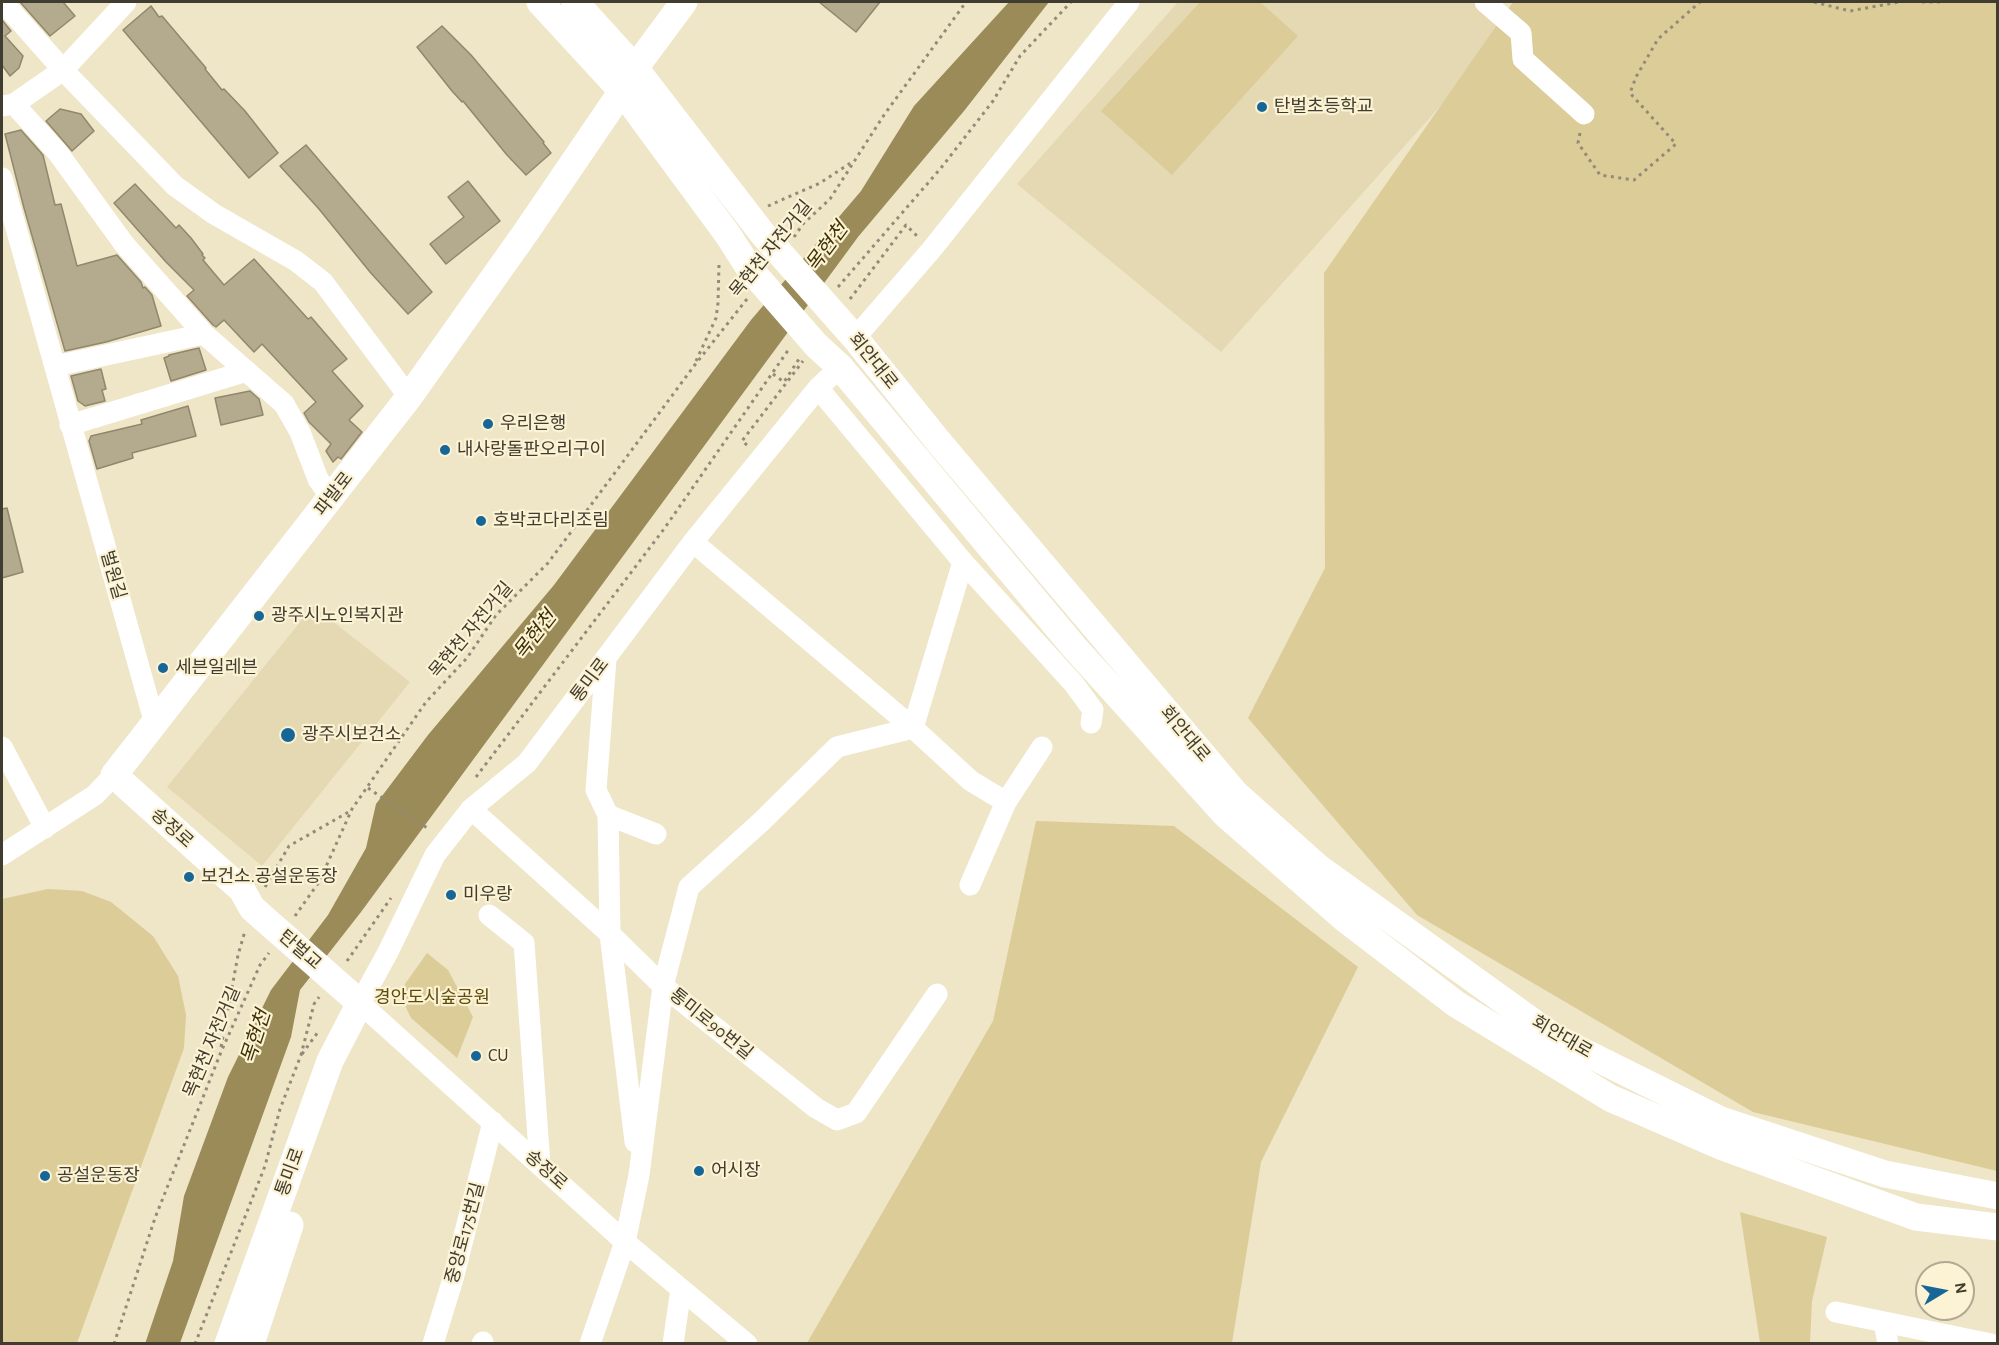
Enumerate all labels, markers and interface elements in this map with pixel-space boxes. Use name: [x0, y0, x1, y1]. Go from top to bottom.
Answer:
place label: 탄벌초등학교: [1274, 96, 1373, 118]
marker: 탄벌초등학교: [1255, 100, 1269, 114]
street label: 목현천 자전거길: [725, 196, 817, 302]
water label: 목현천: [801, 218, 853, 276]
street label: 회안대로: [844, 328, 902, 394]
place label: 우리은행: [500, 413, 566, 435]
marker: 우리은행: [481, 417, 495, 431]
place label: 내사랑돌판오리구이: [457, 439, 606, 461]
marker: 내사랑돌판오리구이: [438, 443, 452, 457]
street label: 파발로: [310, 468, 358, 520]
place label: 호박코다리조림: [493, 510, 609, 532]
marker: 호박코다리조림: [474, 514, 488, 528]
street label: 벌원길: [96, 548, 130, 602]
street label: 목현천 자전거길: [425, 578, 517, 682]
place label: 광주시노인복지관: [271, 605, 403, 627]
water label: 목현천: [509, 606, 561, 664]
marker: 광주시노인복지관: [252, 609, 266, 623]
street label: 통미로: [566, 654, 614, 706]
place label: 세븐일레븐: [175, 657, 258, 679]
marker: 세븐일레븐: [156, 661, 170, 675]
street label: 회안대로: [1155, 702, 1215, 766]
place label: 광주시보건소: [302, 724, 401, 746]
marker: 광주시보건소: [279, 726, 297, 744]
street label: 송정로: [146, 803, 198, 853]
place label: 보건소.공설운동장: [201, 866, 338, 888]
marker: 보건소.공설운동장: [182, 870, 196, 884]
place label: 미우랑: [463, 884, 513, 906]
marker: 미우랑: [444, 888, 458, 902]
street label: 탄벌교: [274, 926, 326, 974]
street label: 목현천 자전거길: [179, 983, 245, 1101]
street label: 통미로90번길: [665, 984, 757, 1064]
park label: 경안도시숲공원: [374, 987, 490, 1009]
water label: 목현천: [236, 1007, 276, 1067]
street label: 회안대로: [1528, 1011, 1596, 1063]
place label: CU: [488, 1045, 509, 1067]
marker: CU: [469, 1049, 483, 1063]
street label: 통미로: [271, 1145, 309, 1199]
street label: 송정로: [520, 1145, 572, 1195]
place label: 어시장: [711, 1160, 761, 1182]
marker: 어시장: [692, 1164, 706, 1178]
place label: 공설운동장: [57, 1165, 140, 1187]
marker: 공설운동장: [38, 1169, 52, 1183]
street label: 중앙로175번길: [441, 1180, 489, 1286]
north arrow: [1915, 1261, 1975, 1321]
text: N: [1952, 1281, 1970, 1295]

